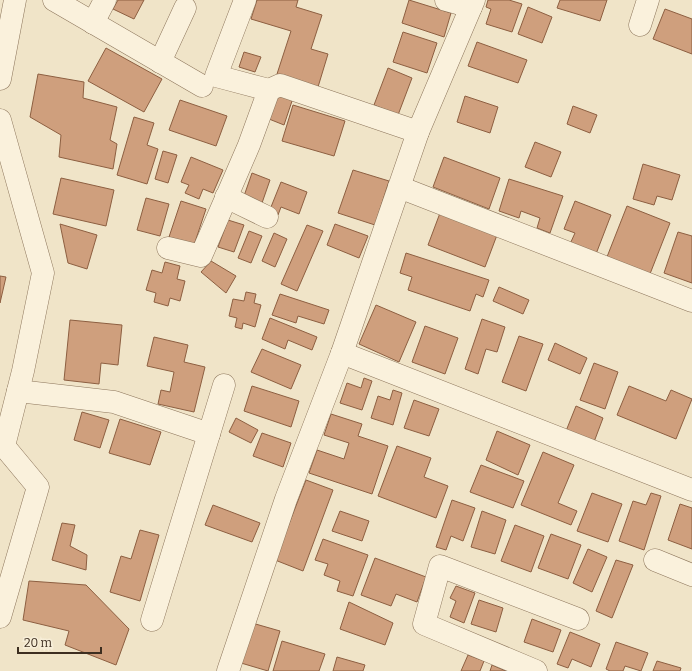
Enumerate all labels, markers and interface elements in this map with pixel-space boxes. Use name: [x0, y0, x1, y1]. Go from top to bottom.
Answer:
scale bar: [18, 629, 101, 655]
text: 20 m: [24, 636, 53, 650]

